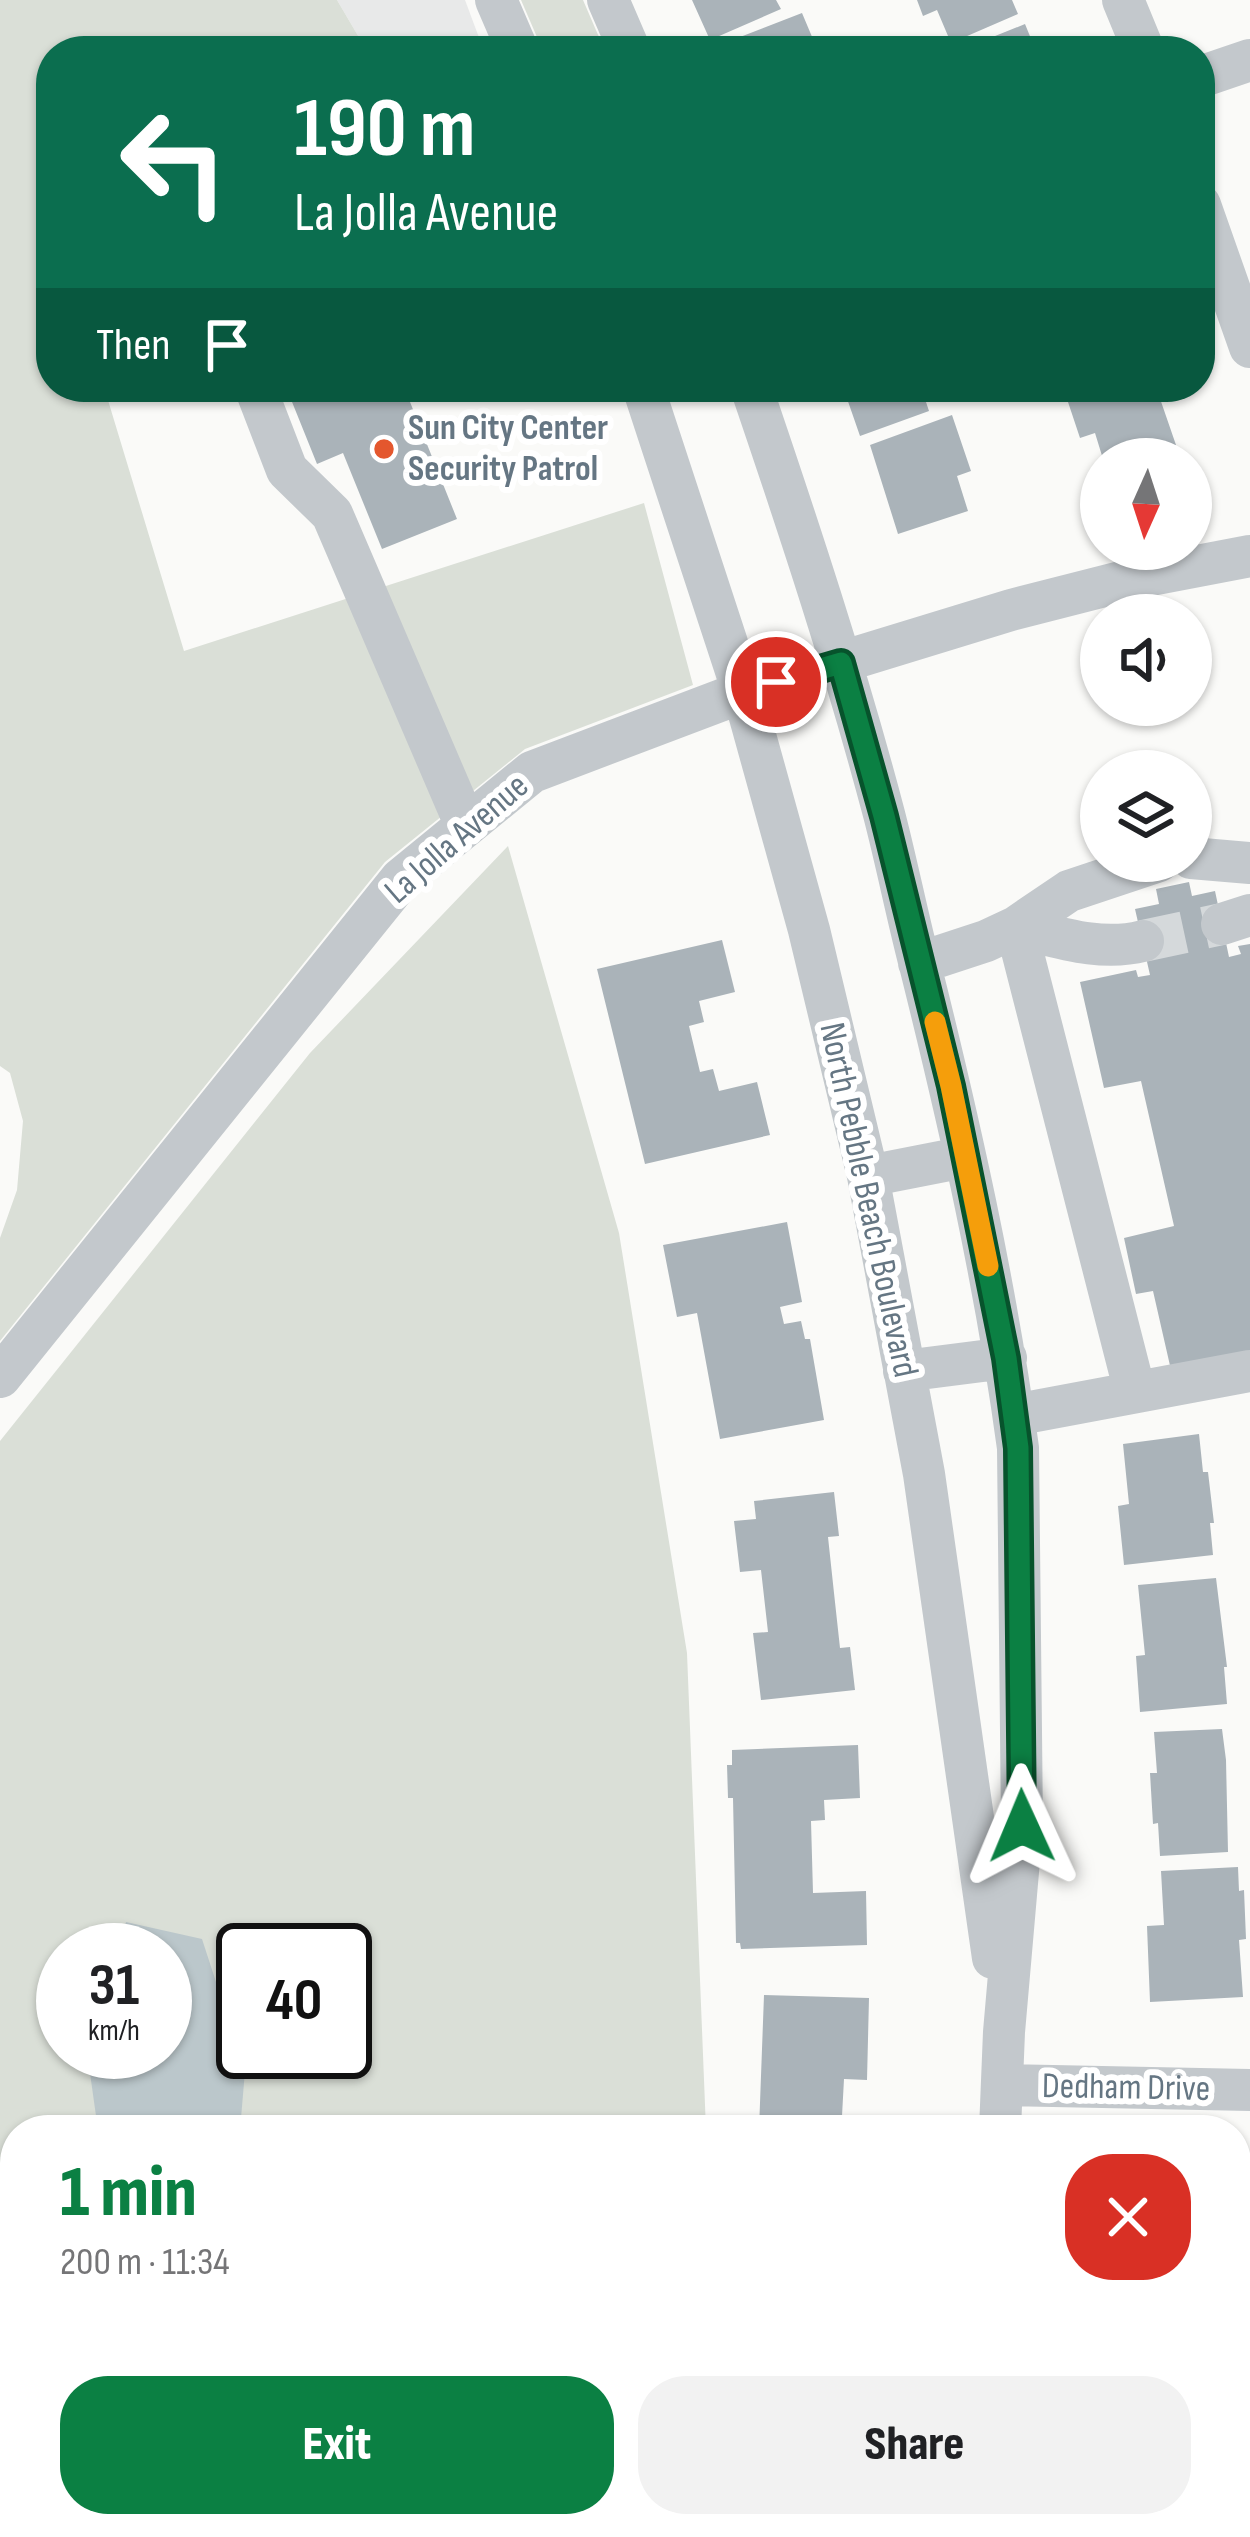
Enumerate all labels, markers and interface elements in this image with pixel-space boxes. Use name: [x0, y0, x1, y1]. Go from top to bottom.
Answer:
text: 190 m: [294, 79, 476, 180]
icon: left: [96, 84, 252, 240]
text: La Jolla Avenue: [294, 181, 558, 246]
icon: arrive: [194, 312, 260, 378]
text: Then: [96, 318, 170, 373]
place label: Sun City Center Security Patrol: [408, 407, 608, 491]
marker: Sun City Center Security Patrol: [371, 436, 397, 462]
north arrow: [1080, 438, 1212, 570]
map controls: [1080, 438, 1212, 882]
button: sound: [1080, 594, 1212, 726]
pin: [725, 631, 827, 733]
icon: arrive: [743, 649, 809, 715]
button: layers: [1080, 750, 1212, 882]
street label: La Jolla Avenue: [376, 765, 538, 913]
street label: North Pebble Beach Boulevard: [809, 1019, 927, 1381]
position arrow: [959, 1763, 1085, 1889]
speed limit sign: 40: [216, 1923, 372, 2079]
text: 31: [89, 1950, 139, 2022]
text: km/h: [88, 2013, 140, 2049]
street label: Dedham Drive: [1042, 2065, 1210, 2111]
text: 1 min: [60, 2150, 197, 2237]
button: close: [1065, 2154, 1191, 2280]
text: 200 m · 11:34: [60, 2239, 230, 2286]
button: Exit: [60, 2376, 614, 2514]
button: Share: [638, 2376, 1191, 2514]

